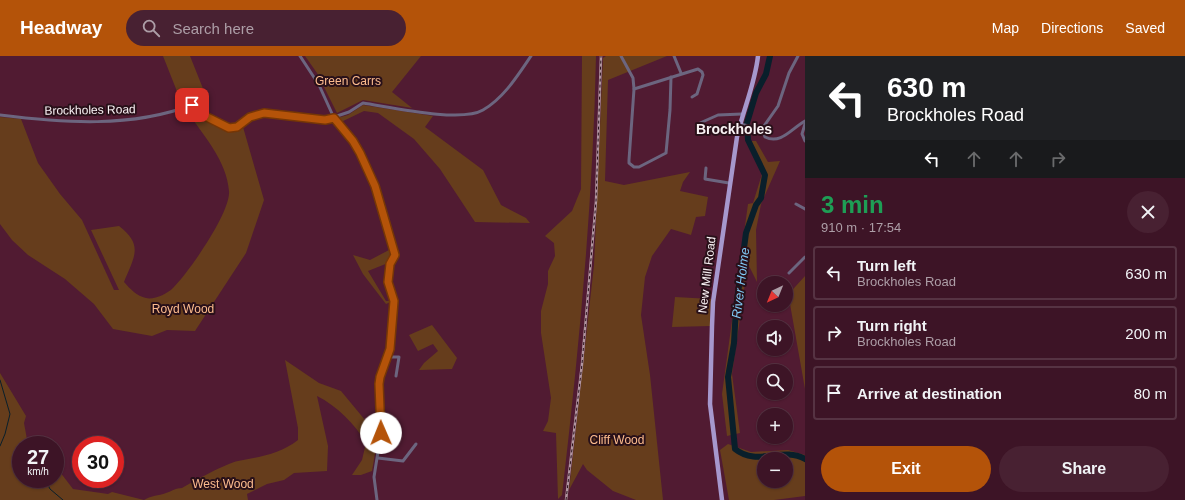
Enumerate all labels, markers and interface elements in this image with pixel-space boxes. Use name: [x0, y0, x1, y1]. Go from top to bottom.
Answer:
search box: [126, 10, 406, 46]
text: Headway: [20, 17, 102, 38]
icon: search: [140, 17, 162, 39]
text: Search here: [172, 20, 254, 37]
text: Map: [992, 20, 1019, 36]
text: Directions: [1041, 20, 1103, 36]
text: Saved: [1125, 20, 1165, 36]
icon: left: [821, 72, 873, 124]
text: 630 m: [887, 72, 966, 103]
park label: Green Carrs: [315, 74, 381, 88]
pin: [175, 88, 209, 122]
icon: arrive: [181, 94, 203, 116]
street label: Brockholes Road: [44, 102, 136, 118]
text: Brockholes Road: [887, 105, 1024, 125]
district label: Brockholes: [696, 121, 772, 137]
icon: left: [921, 148, 943, 170]
icon: ahead: [963, 148, 985, 170]
icon: ahead: [1005, 148, 1027, 170]
icon: right: [1047, 148, 1069, 170]
text: 3 min: [821, 191, 884, 218]
button: close: [1127, 191, 1169, 233]
text: 910 m · 17:54: [821, 220, 901, 235]
street label: New Mill Road: [695, 236, 719, 314]
water label: River Holme: [729, 247, 752, 319]
text: Turn left: [857, 257, 916, 274]
icon: left: [823, 262, 845, 284]
text: 630 m: [1125, 265, 1167, 282]
text: Brockholes Road: [857, 274, 956, 289]
north arrow: [757, 276, 793, 312]
map controls: [757, 276, 793, 488]
park label: Royd Wood: [152, 302, 214, 316]
text: Turn right: [857, 317, 927, 334]
button: sound: [757, 320, 793, 356]
icon: right: [823, 322, 845, 344]
text: 200 m: [1125, 325, 1167, 342]
text: Brockholes Road: [857, 334, 956, 349]
button: search: [757, 364, 793, 400]
icon: arrive: [823, 382, 845, 404]
text: Arrive at destination: [857, 385, 1002, 402]
text: 80 m: [1134, 385, 1167, 402]
button: +: [757, 408, 793, 444]
position arrow: [360, 412, 402, 454]
park label: Cliff Wood: [590, 433, 644, 447]
speed limit sign: 30: [72, 436, 124, 488]
text: 27: [27, 446, 49, 468]
button: Exit: [821, 446, 991, 492]
button: Share: [999, 446, 1169, 492]
button: −: [757, 452, 793, 488]
text: km/h: [27, 466, 49, 477]
park label: West Wood: [192, 477, 254, 491]

